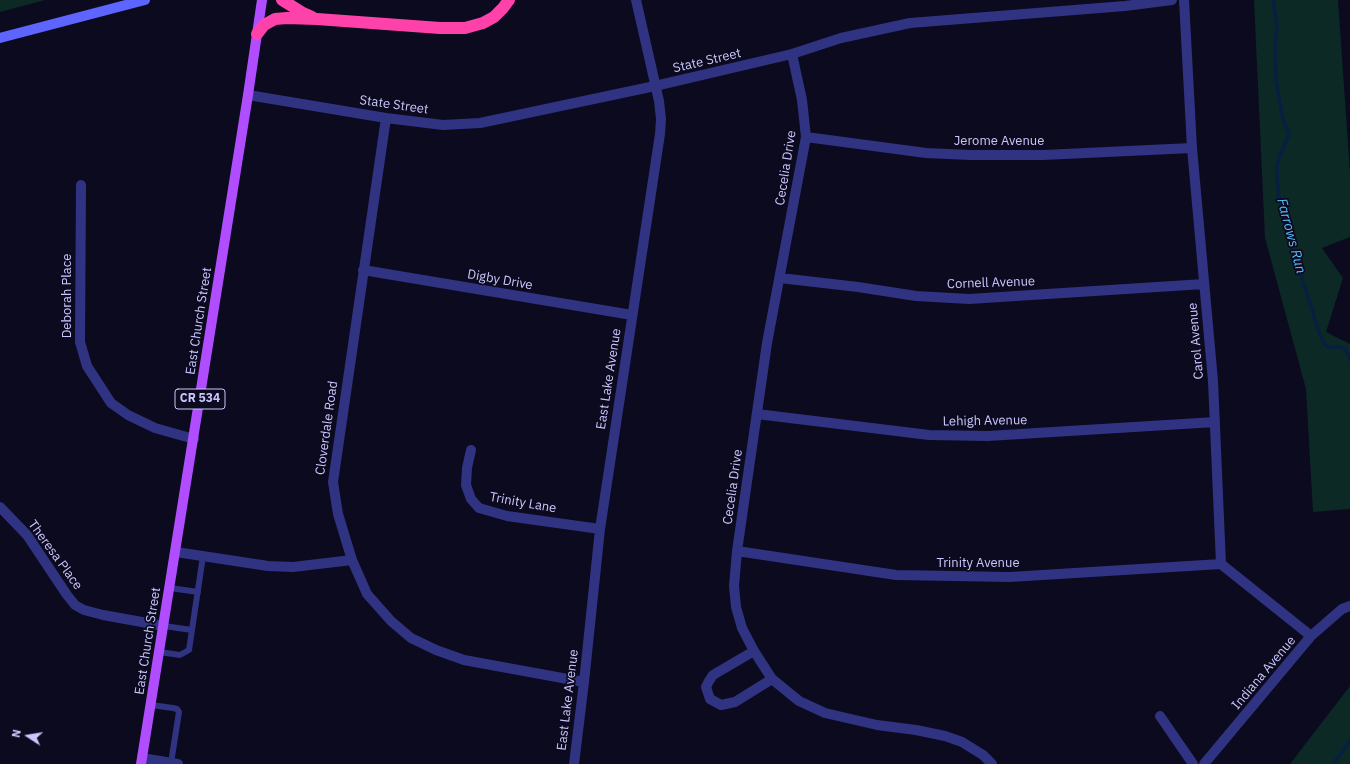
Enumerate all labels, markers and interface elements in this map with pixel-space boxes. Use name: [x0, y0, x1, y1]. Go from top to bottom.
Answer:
street label: State Street: [671, 46, 743, 76]
street label: State Street: [359, 92, 429, 118]
street label: Cecelia Drive: [772, 129, 800, 207]
street label: Jerome Avenue: [954, 133, 1044, 149]
water label: Farrows Run: [1273, 196, 1309, 276]
street label: Deborah Place: [59, 254, 75, 338]
street label: East Church Street: [183, 266, 215, 376]
street label: Digby Drive: [466, 267, 534, 293]
street label: Cornell Avenue: [947, 274, 1035, 292]
street label: Carol Avenue: [1185, 302, 1207, 380]
street label: East Lake Avenue: [593, 327, 625, 431]
street label: Cloverdale Road: [313, 380, 341, 476]
road number: CR 534: [175, 389, 225, 409]
street label: Lehigh Avenue: [942, 412, 1028, 430]
street label: Cecelia Drive: [720, 448, 746, 526]
street label: Trinity Lane: [488, 489, 558, 517]
street label: Theresa Place: [25, 517, 85, 593]
street label: Trinity Avenue: [936, 555, 1020, 571]
street label: East Church Street: [132, 586, 164, 696]
street label: Indiana Avenue: [1229, 633, 1299, 713]
street label: East Lake Avenue: [554, 648, 582, 752]
north arrow: [8, 716, 48, 756]
text: N: [9, 728, 24, 739]

